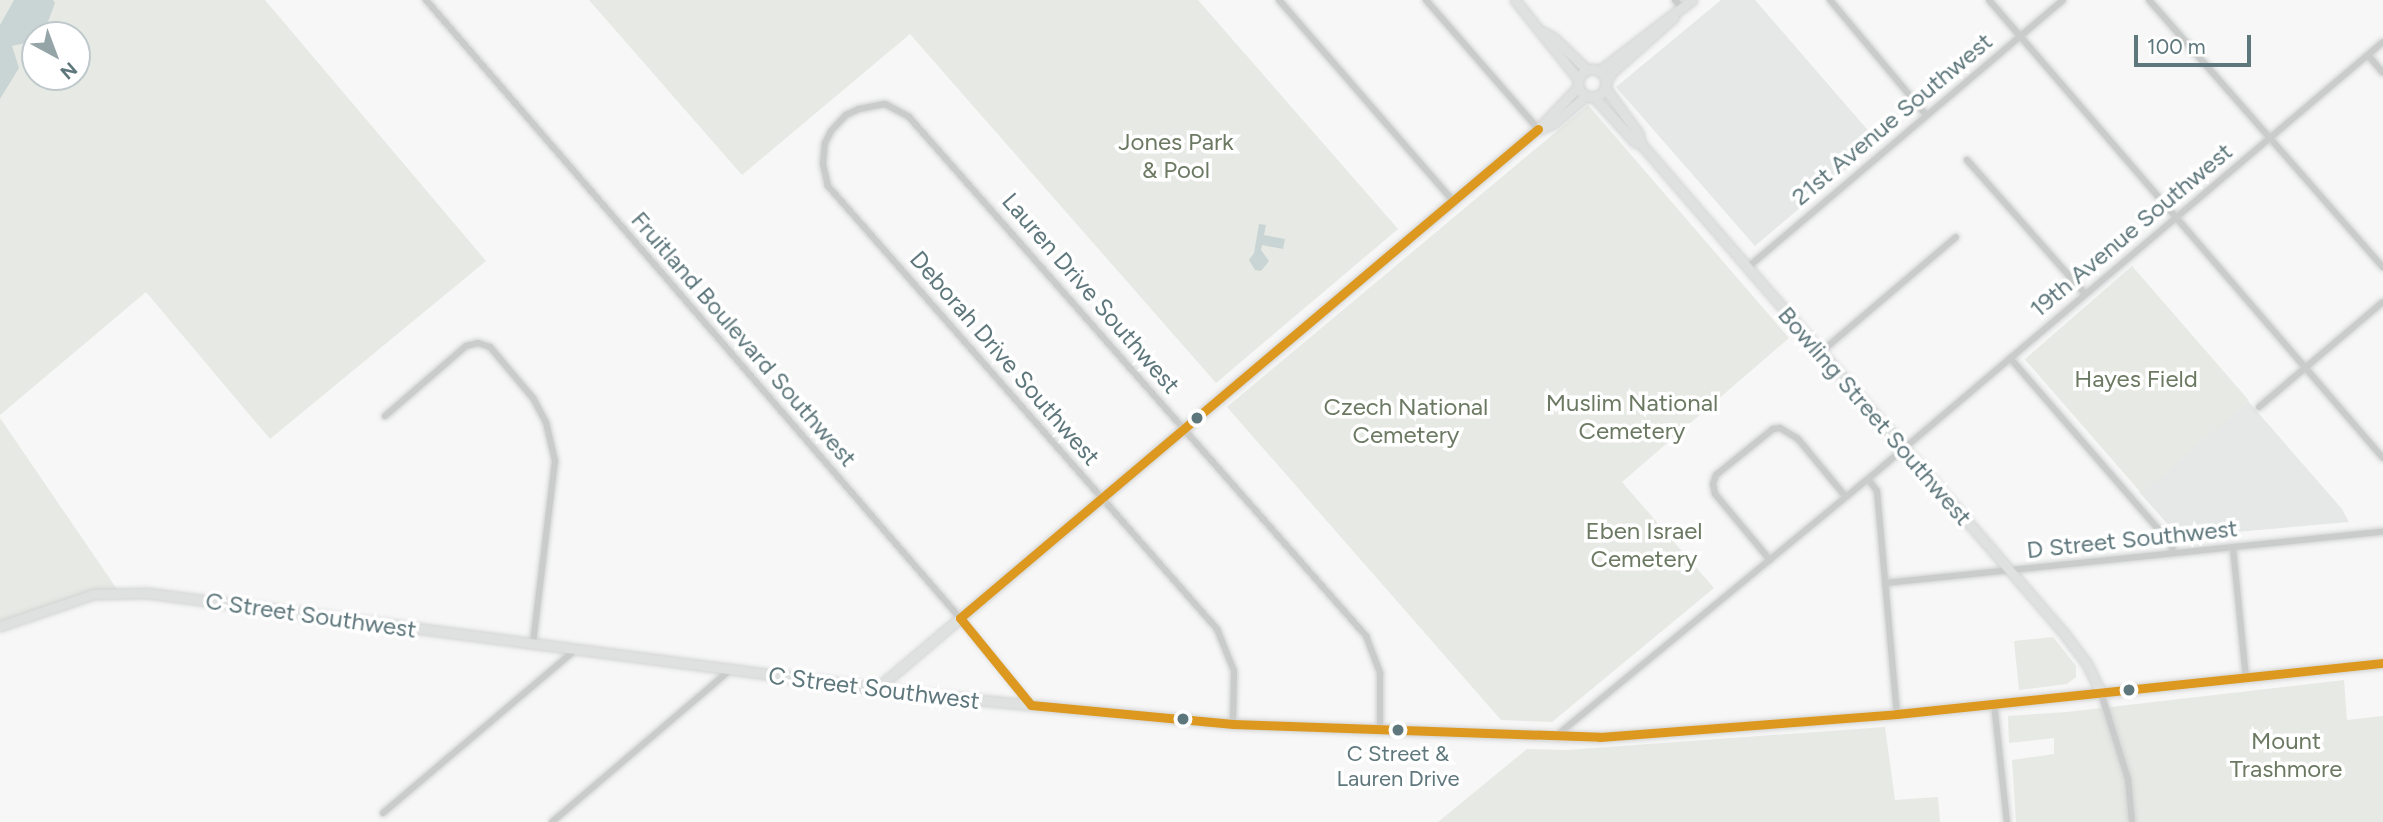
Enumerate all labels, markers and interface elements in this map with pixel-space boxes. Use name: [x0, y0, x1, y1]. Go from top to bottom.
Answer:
north arrow: [21, 21, 91, 91]
scale bar: [2138, 21, 2255, 65]
street label: 21st Avenue Southwest: [1786, 27, 1998, 211]
text: 100 m: [2147, 34, 2206, 59]
text: N: [56, 57, 82, 84]
park label: Jones Park & Pool: [1118, 128, 1234, 184]
street label: 19th Avenue Southwest: [2024, 137, 2238, 323]
street label: Lauren Drive Southwest: [996, 187, 1186, 399]
street label: Fruitland Boulevard Southwest: [625, 206, 863, 472]
street label: Deborah Drive Southwest: [904, 245, 1106, 471]
street label: Bowling Street Southwest: [1772, 301, 1978, 531]
park label: Hayes Field: [2074, 365, 2198, 393]
park label: Muslim National Cemetery: [1546, 389, 1718, 445]
park label: Czech National Cemetery: [1324, 393, 1488, 449]
unlabelled marker: [1190, 411, 1204, 425]
street label: D Street Southwest: [2025, 514, 2239, 564]
park label: Eben Israel Cemetery: [1585, 517, 1703, 573]
street label: C Street Southwest: [204, 586, 418, 644]
street label: C Street Southwest: [767, 661, 981, 715]
unlabelled marker: [2122, 683, 2136, 697]
unlabelled marker: [1176, 712, 1190, 726]
marker: C Street & Lauren Drive: [1391, 723, 1405, 737]
park label: Mount Trashmore: [2230, 727, 2342, 783]
place label: C Street & Lauren Drive: [1337, 740, 1459, 792]

